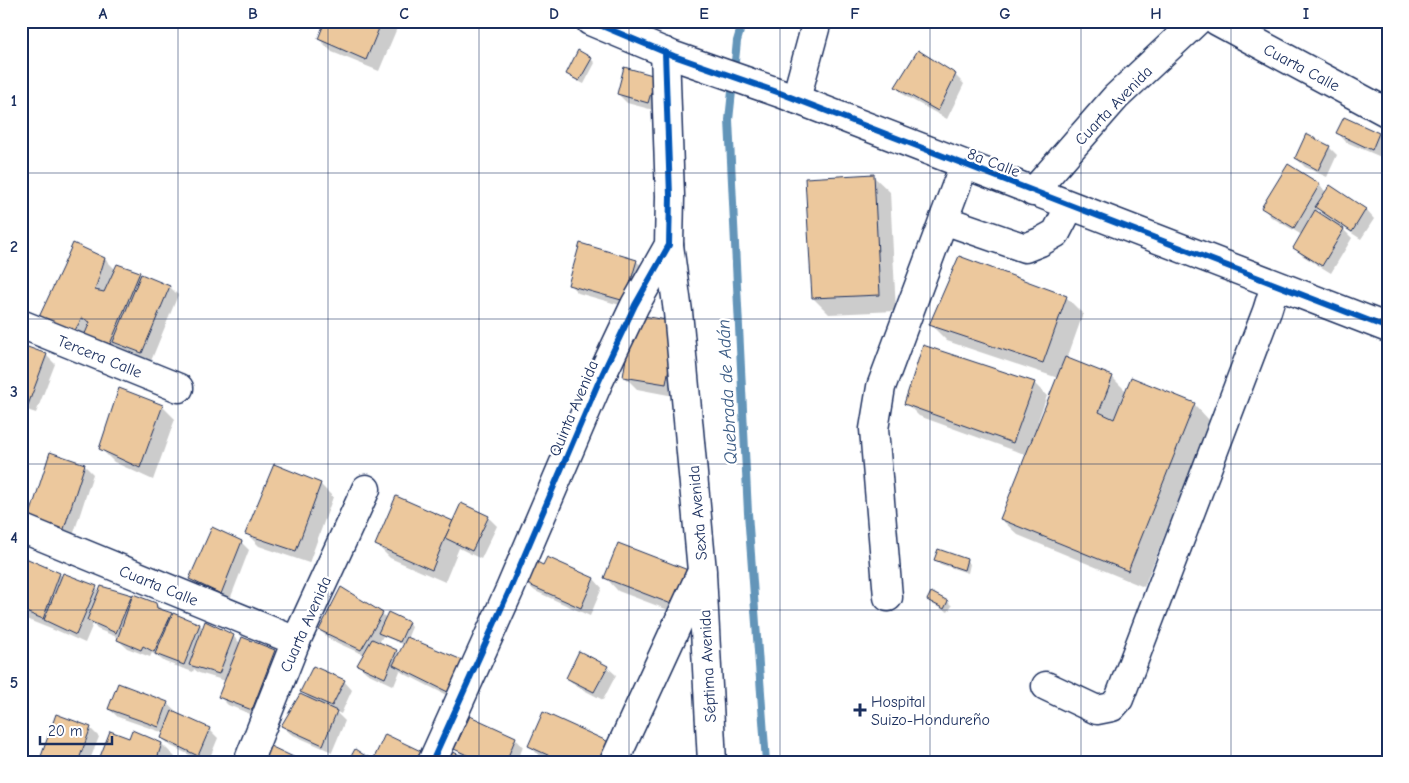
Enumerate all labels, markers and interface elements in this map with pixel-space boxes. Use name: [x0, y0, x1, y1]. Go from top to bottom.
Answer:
text: A: [99, 5, 108, 23]
text: B: [248, 5, 258, 23]
text: C: [399, 5, 409, 23]
text: D: [549, 5, 559, 23]
text: E: [699, 5, 709, 23]
text: F: [850, 5, 860, 23]
text: G: [999, 5, 1011, 23]
text: H: [1150, 5, 1162, 23]
text: I: [1303, 5, 1309, 23]
street label: Cuarta Calle: [1260, 40, 1343, 95]
street label: Cuarta Avenida: [1071, 62, 1156, 149]
text: 1: [11, 92, 17, 110]
street label: 8a Calle: [965, 145, 1023, 181]
text: 2: [10, 238, 18, 256]
water label: Quebrada de Adán: [713, 319, 742, 465]
street label: Tercera Calle: [55, 332, 144, 382]
street label: Quinta Avenida: [546, 358, 602, 459]
text: 3: [10, 383, 18, 401]
street label: Sexta Avenida: [685, 465, 711, 561]
text: 4: [10, 529, 18, 547]
street label: Cuarta Calle: [117, 562, 201, 610]
street label: Cuarta Avenida: [277, 574, 335, 675]
street label: Séptima Avenida: [696, 609, 720, 723]
text: 5: [10, 674, 18, 692]
place label: Hospital Suizo-Hondureño: [871, 693, 990, 729]
marker: Hospital Suizo-Hondureño: [853, 703, 867, 717]
scale bar: [40, 713, 112, 745]
text: 20 m: [48, 722, 82, 740]

